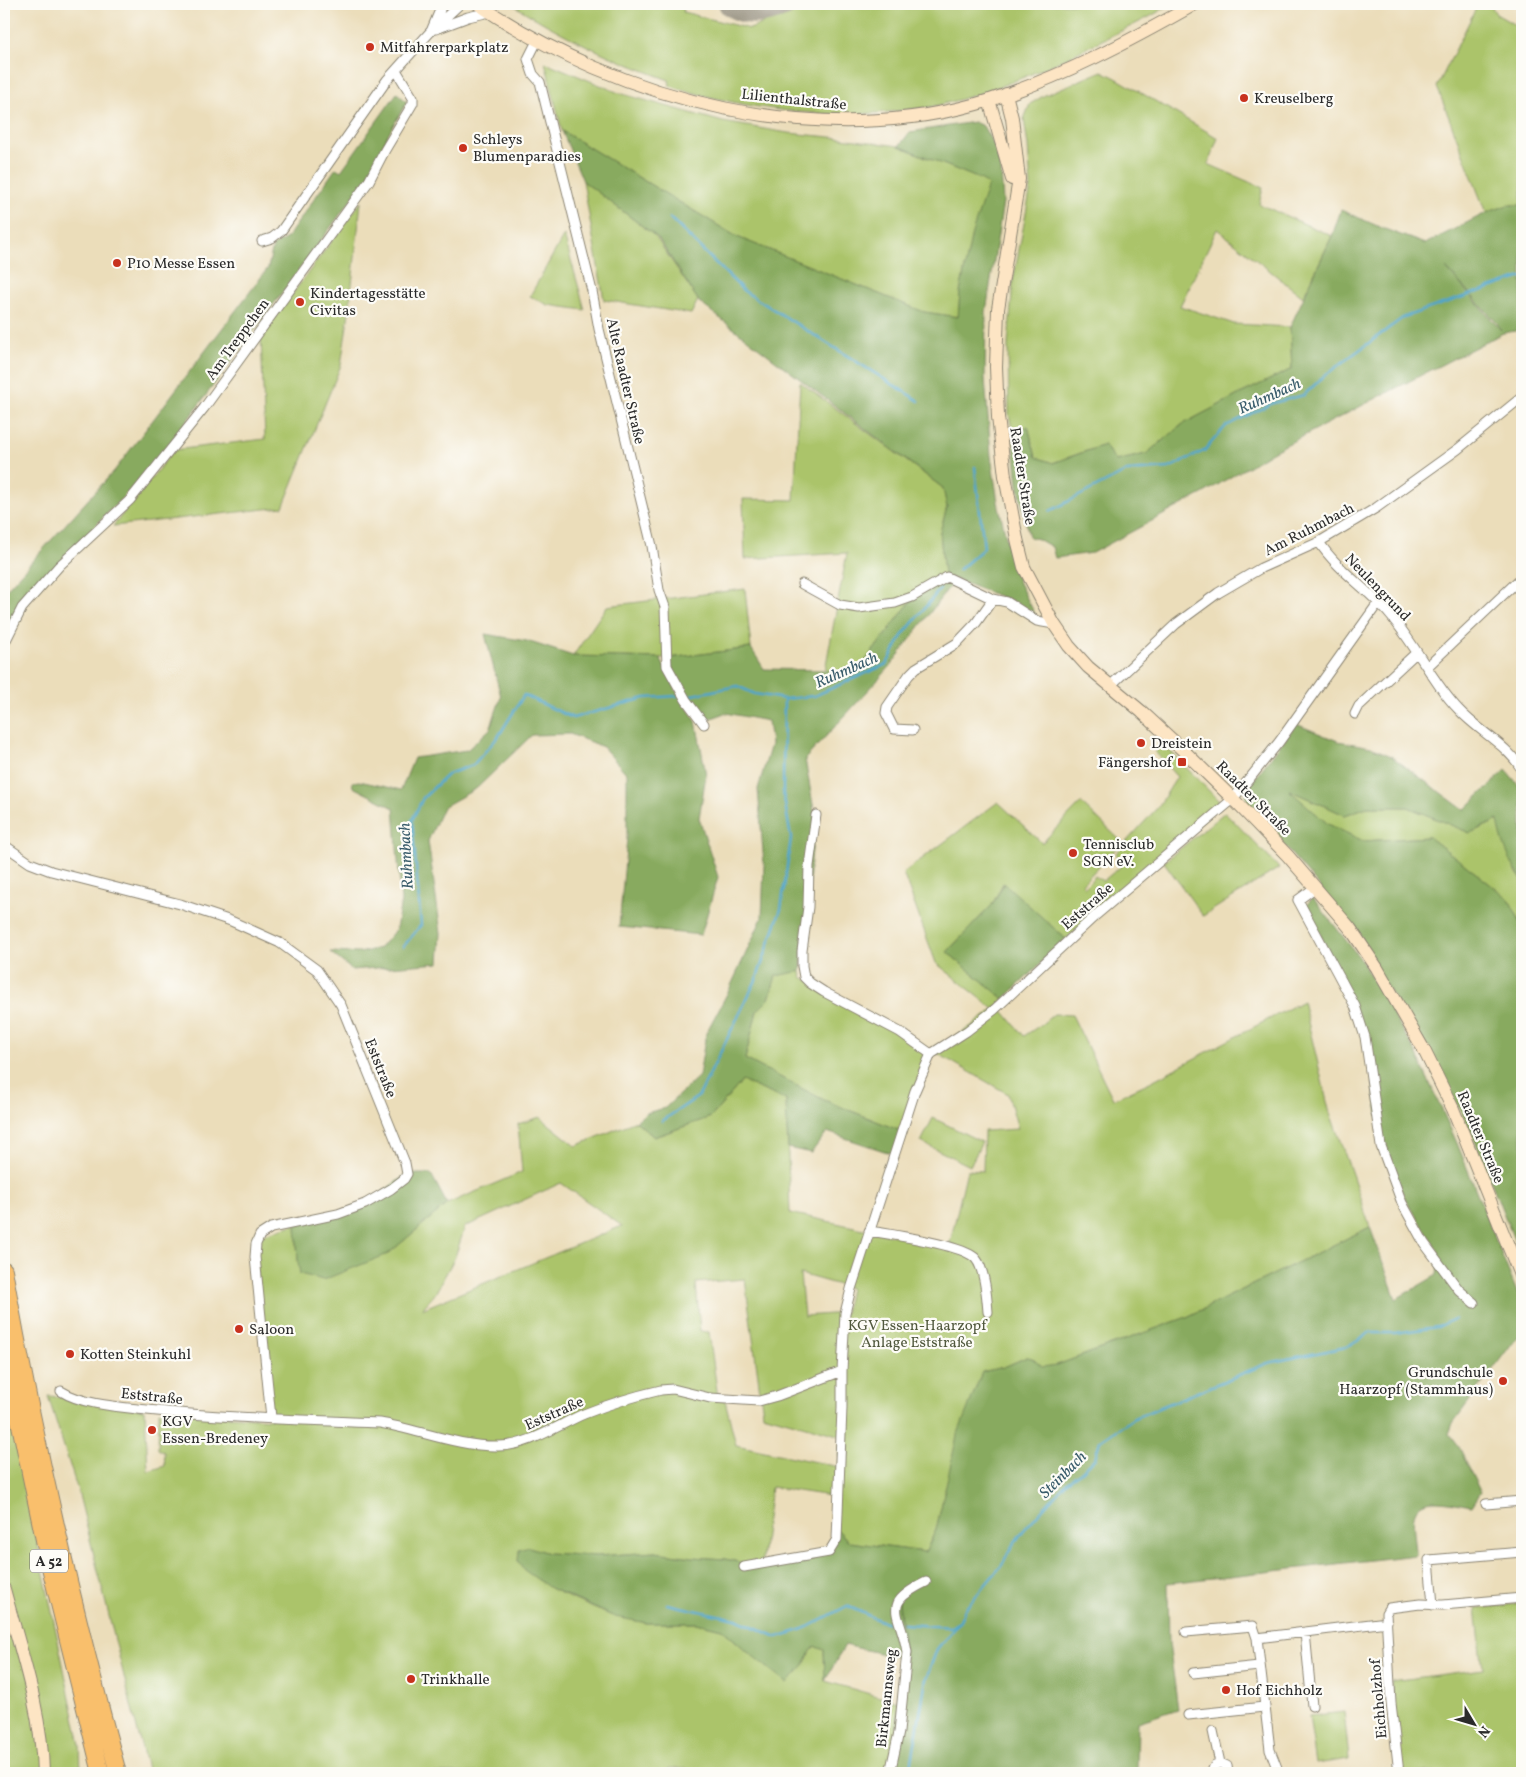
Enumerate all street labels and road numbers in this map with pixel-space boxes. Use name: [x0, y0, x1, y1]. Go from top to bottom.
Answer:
street label: Lilienthalstraße: [740, 85, 847, 116]
street label: Am Treppchen: [201, 295, 275, 385]
street label: Alte Raadter Straße: [600, 316, 649, 446]
street label: Raadter Straße: [1003, 426, 1040, 527]
street label: Am Ruhmbach: [1261, 499, 1358, 562]
street label: Neulengrund: [1339, 549, 1415, 627]
street label: Raadter Straße: [1211, 757, 1295, 841]
street label: Eststraße: [1058, 879, 1118, 935]
street label: Eststraße: [358, 1036, 401, 1101]
street label: Raadter Straße: [1451, 1088, 1509, 1187]
street label: Eststraße: [120, 1384, 184, 1411]
street label: Eststraße: [522, 1392, 587, 1437]
road number: A 52: [30, 1550, 68, 1572]
street label: Birkmannsweg: [872, 1647, 903, 1749]
street label: Eichholzhof: [1365, 1656, 1393, 1739]

